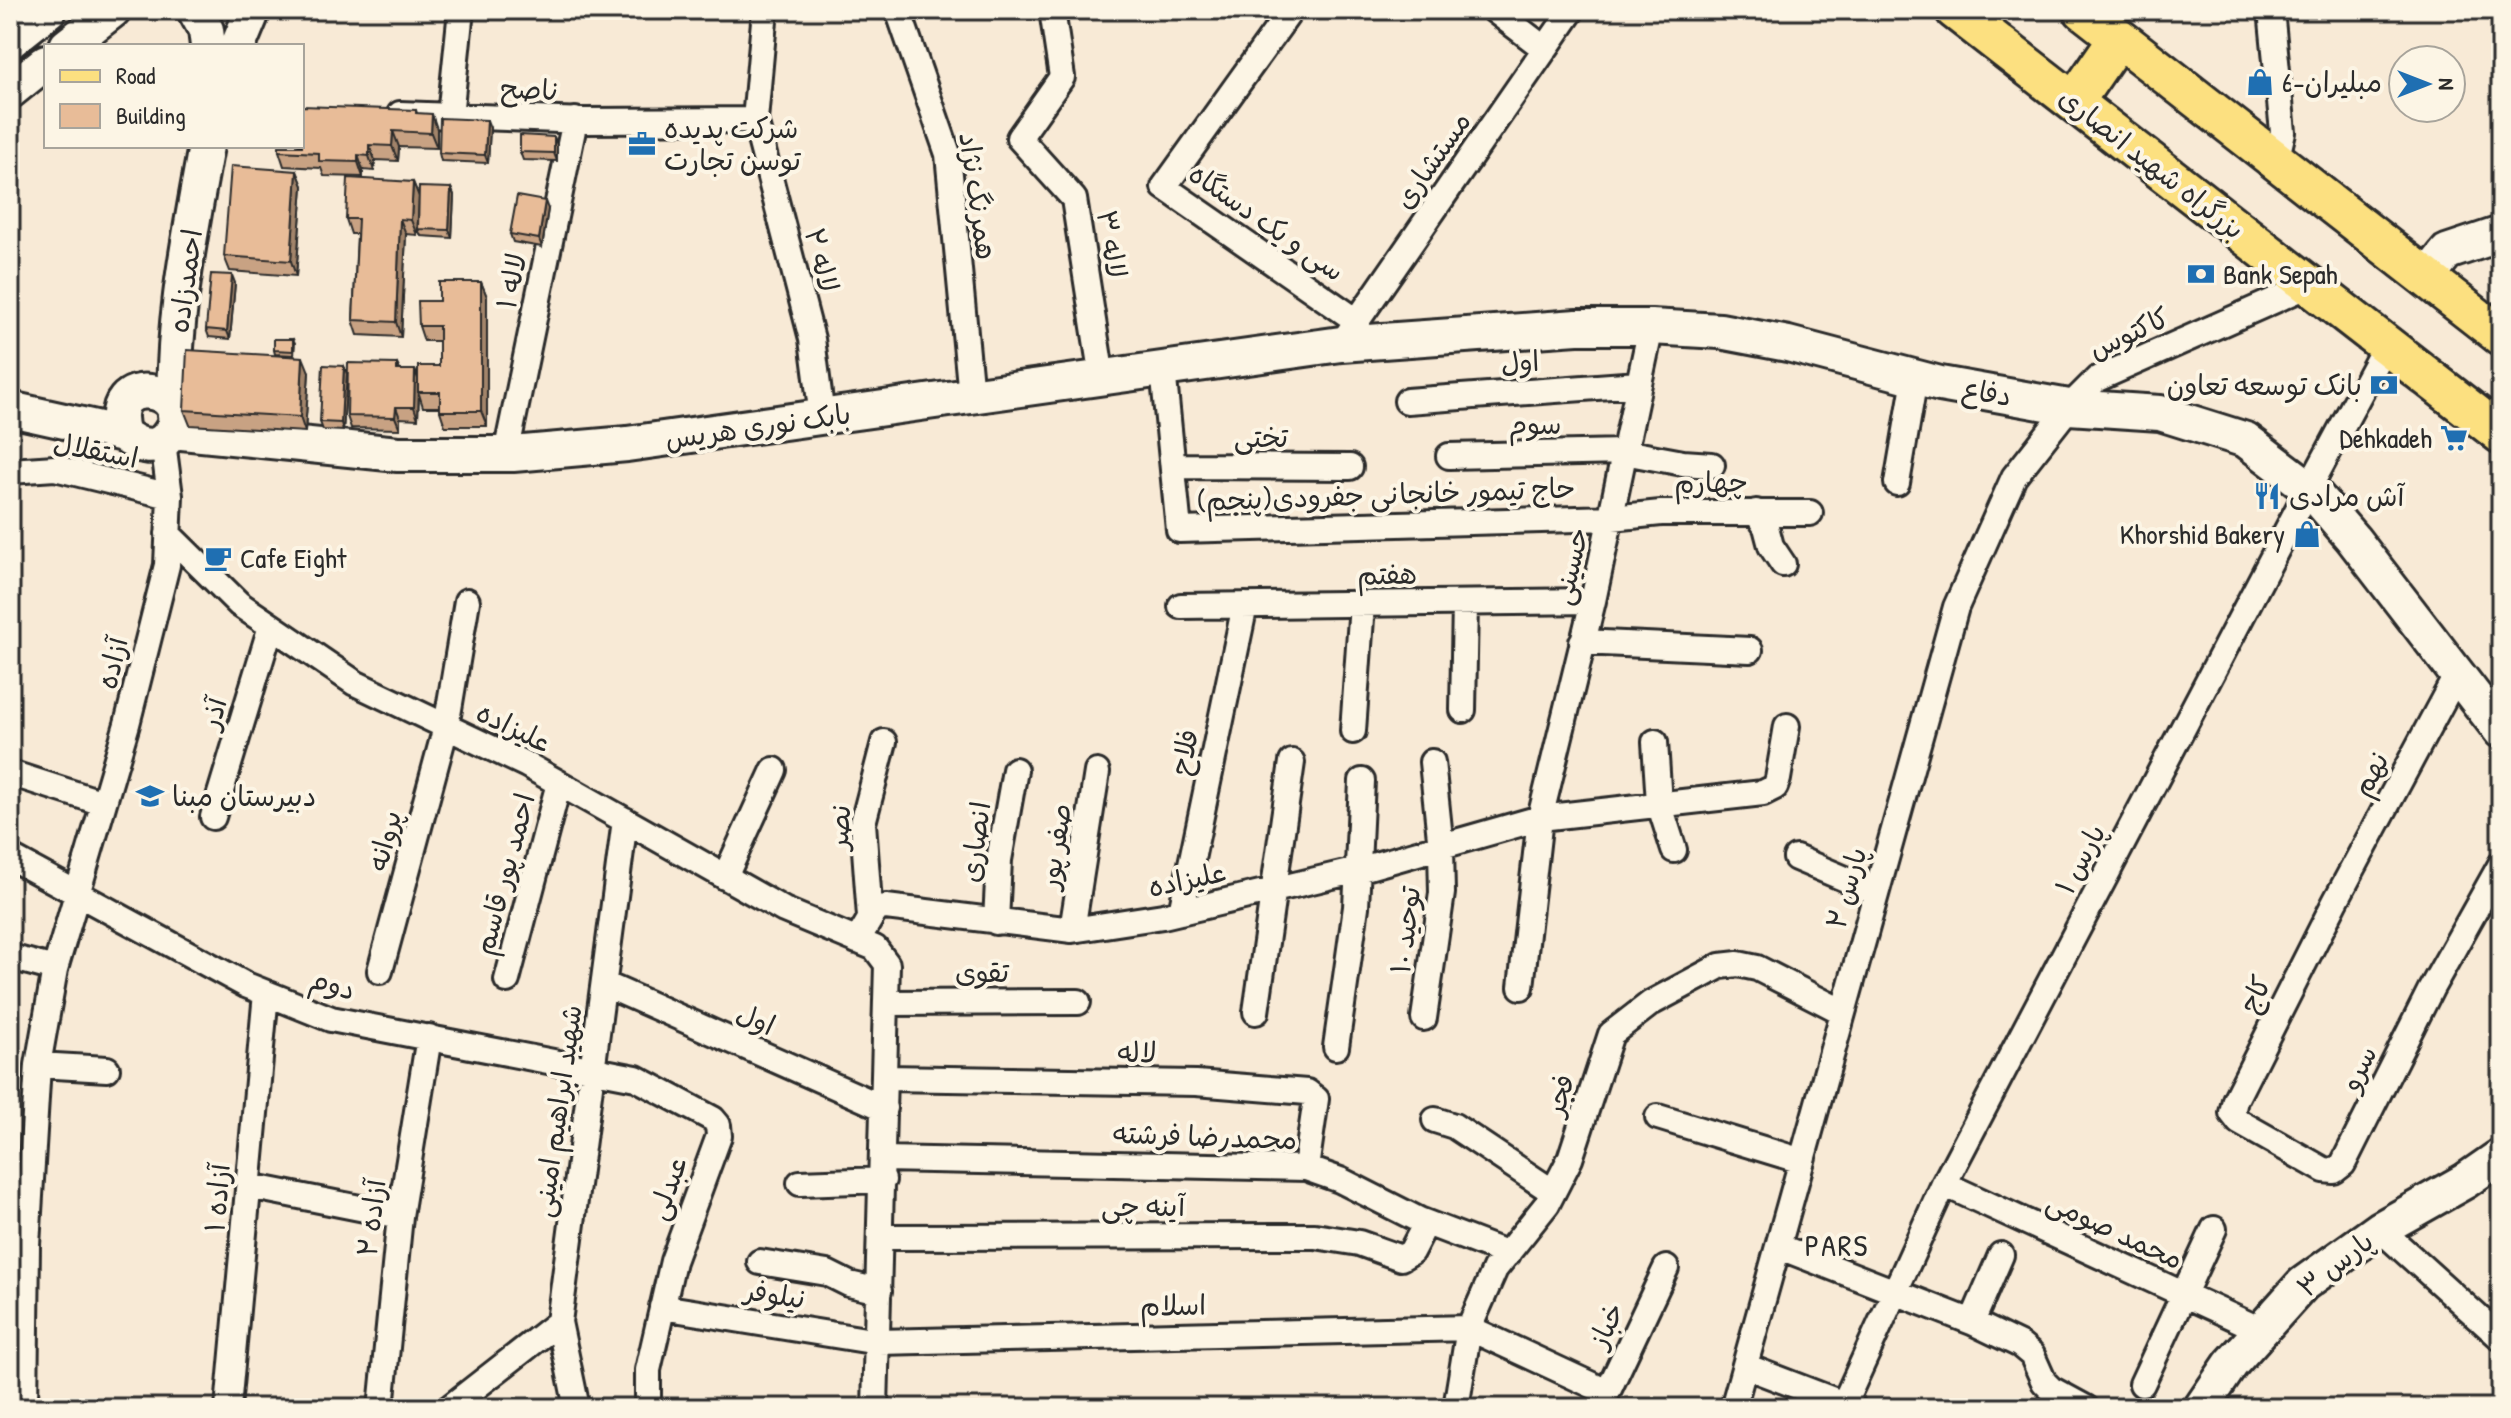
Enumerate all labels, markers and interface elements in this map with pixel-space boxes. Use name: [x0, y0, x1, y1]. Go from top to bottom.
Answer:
legend: [44, 44, 304, 148]
north arrow: [2387, 44, 2467, 124]
text: Road: [116, 59, 155, 91]
place label: مبلیران-6: [2282, 63, 2382, 101]
shop icon: مبلیران-6: [2245, 67, 2275, 97]
street label: ناصح: [500, 69, 560, 109]
street label: بزرگراه شهید انصاری: [2051, 78, 2253, 248]
text: N: [2432, 78, 2462, 90]
text: Building: [116, 99, 186, 131]
street label: مستشاری: [1385, 104, 1479, 216]
place label: شرکت پدیده توسن تجارت: [664, 109, 802, 179]
office icon: شرکت پدیده توسن تجارت: [627, 129, 657, 159]
street label: همرنگ نژاد: [950, 130, 1006, 262]
street label: سی و یک دستگاه: [1182, 154, 1352, 290]
street label: لاله ۳: [1088, 207, 1136, 281]
street label: لاله ۲: [796, 224, 848, 296]
street label: احمدزاده: [159, 227, 211, 335]
street label: لاله ۱: [487, 250, 535, 312]
place label: Bank Sepah: [2223, 255, 2338, 293]
bank icon: Bank Sepah: [2186, 259, 2216, 289]
street label: کاکتوس: [2083, 298, 2175, 368]
street label: اول: [1499, 342, 1541, 382]
place label: بانک توسعه تعاون: [2167, 366, 2362, 404]
street label: دفاع: [1959, 369, 2015, 416]
bank icon: بانک توسعه تعاون: [2369, 370, 2399, 400]
street label: بابک نوری هریس: [663, 394, 853, 458]
street label: سوم: [1508, 405, 1562, 446]
street label: تختی: [1234, 418, 1289, 456]
place label: Dehkadeh: [2339, 419, 2432, 457]
street label: استقلال: [50, 423, 142, 477]
supermarket icon: Dehkadeh: [2439, 423, 2469, 453]
street label: چهارم: [1674, 462, 1748, 505]
street label: حاج تیمور خانجانی جفرودی(پنجم): [1196, 468, 1576, 523]
place label: آش مرادی: [2289, 477, 2406, 515]
restaurant icon: آش مرادی: [2252, 481, 2282, 511]
place label: Khorshid Bakery: [2120, 515, 2285, 553]
shop icon: Khorshid Bakery: [2292, 519, 2322, 549]
street label: حسینی: [1543, 523, 1597, 609]
place label: Cafe Eight: [240, 539, 347, 577]
cafe icon: Cafe Eight: [203, 543, 233, 573]
street label: هفتم: [1357, 554, 1417, 597]
street label: آزاده: [87, 632, 137, 693]
street label: آذر: [190, 692, 236, 735]
street label: علیزاده: [470, 693, 558, 761]
street label: فلاح: [1161, 725, 1207, 779]
street label: نهم: [2343, 745, 2400, 804]
place label: دبیرستان مبنا: [172, 777, 316, 815]
school or university icon: دبیرستان مبنا: [135, 781, 165, 811]
street label: احمد پور قاسم: [464, 789, 547, 960]
street label: انصاری: [951, 799, 999, 885]
street label: صفر پور: [1029, 801, 1080, 893]
street label: نصر: [818, 803, 860, 853]
street label: پروانه: [358, 806, 410, 876]
street label: پارس ۱: [2046, 817, 2114, 901]
street label: پارس ۲: [1816, 843, 1876, 933]
street label: علیزاده: [1145, 852, 1229, 906]
street label: توحید ۱۰: [1381, 883, 1429, 976]
street label: تقوی: [955, 953, 1010, 991]
street label: دوم: [305, 959, 360, 1012]
street label: کاج: [2230, 969, 2280, 1019]
street label: اول: [731, 994, 781, 1044]
street label: شهید ابراهیم امینی: [523, 1002, 594, 1220]
street label: لاله: [1117, 1033, 1157, 1071]
street label: سرو: [2330, 1039, 2385, 1098]
street label: فجر: [1534, 1070, 1583, 1122]
street label: محمدرضا فرشته: [1112, 1114, 1298, 1158]
street label: عبدلی: [638, 1151, 696, 1225]
street label: آزاده ۱: [195, 1161, 239, 1234]
street label: آزاده ۲: [347, 1176, 395, 1259]
street label: محمد صومی: [2041, 1182, 2189, 1278]
street label: آینه چی: [1101, 1187, 1186, 1225]
street label: پارس ۳: [2289, 1222, 2381, 1306]
district label: PARS: [1805, 1225, 1869, 1265]
street label: نیلوفر: [740, 1270, 808, 1318]
street label: اسلام: [1140, 1285, 1206, 1328]
street label: خباز: [1578, 1296, 1633, 1356]

